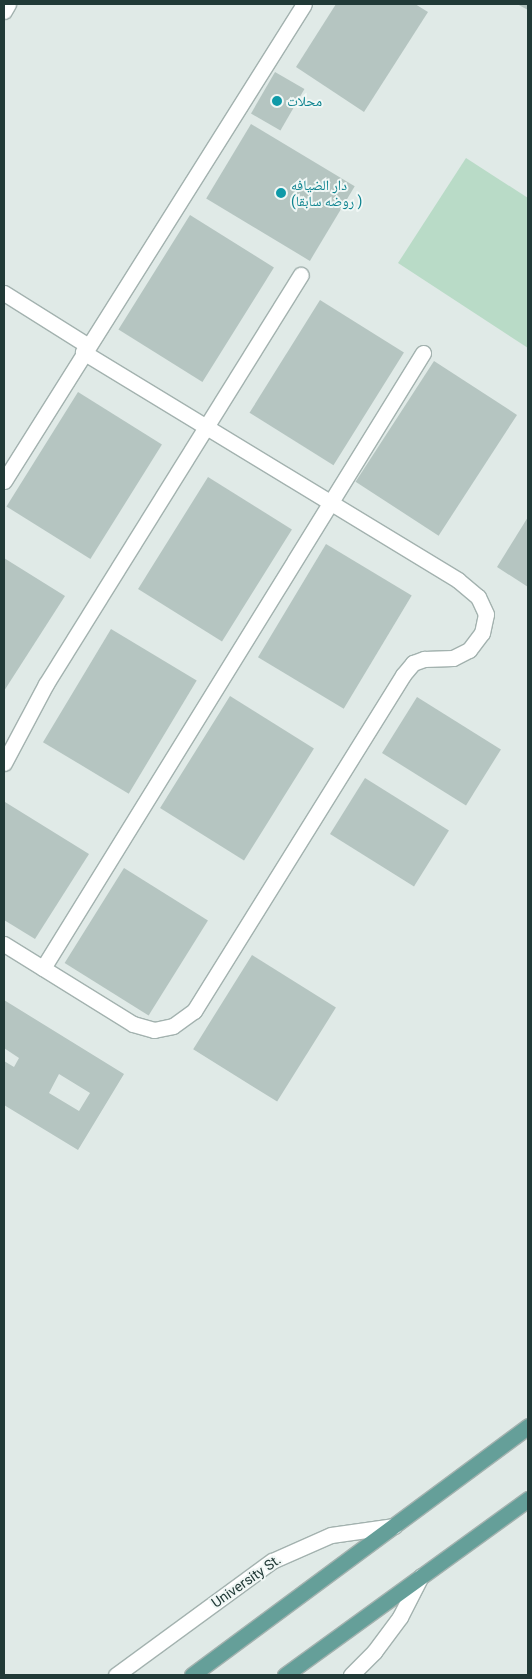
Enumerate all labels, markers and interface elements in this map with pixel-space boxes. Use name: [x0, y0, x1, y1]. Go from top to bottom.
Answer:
place label: محلات: [287, 93, 322, 109]
marker: محلات: [271, 95, 283, 107]
place label: دار الضيافه (روضه سابقا ): [291, 177, 362, 210]
marker: دار الضيافه (روضه سابقا ): [275, 187, 287, 199]
street label: University St.: [208, 1551, 284, 1611]

